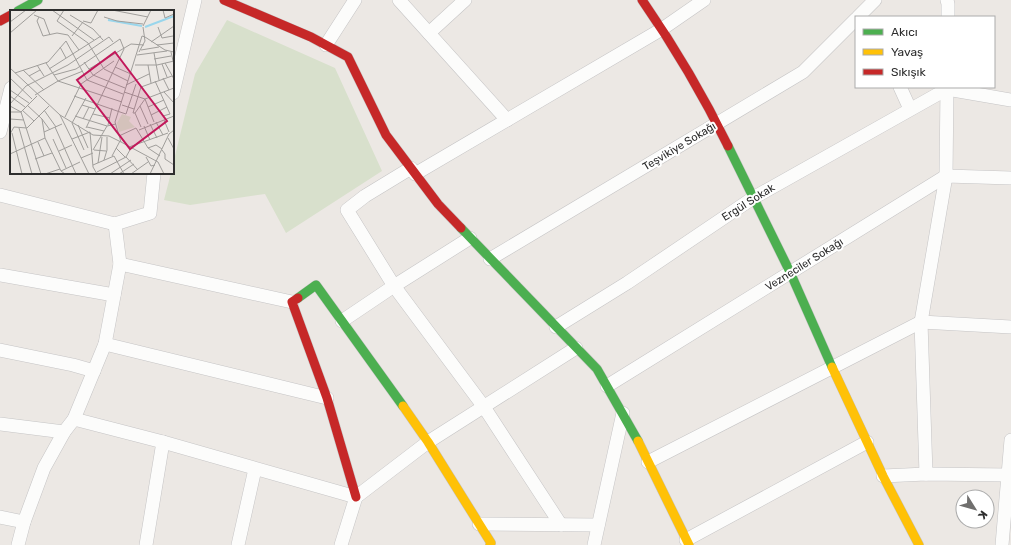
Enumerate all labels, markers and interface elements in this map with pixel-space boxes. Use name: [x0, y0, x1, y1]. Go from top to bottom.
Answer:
inset map: [10, 10, 174, 174]
legend: [855, 16, 995, 88]
text: Akıcı: [891, 25, 918, 39]
text: Yavaş: [891, 45, 923, 59]
text: Sıkışık: [891, 65, 926, 79]
street label: Teşvikiye Sokağı: [640, 120, 718, 173]
street label: Ergül Sokak: [719, 181, 777, 224]
street label: Vezneciler Sokağı: [763, 235, 846, 294]
north arrow: [955, 489, 995, 529]
text: K: [975, 508, 990, 522]

